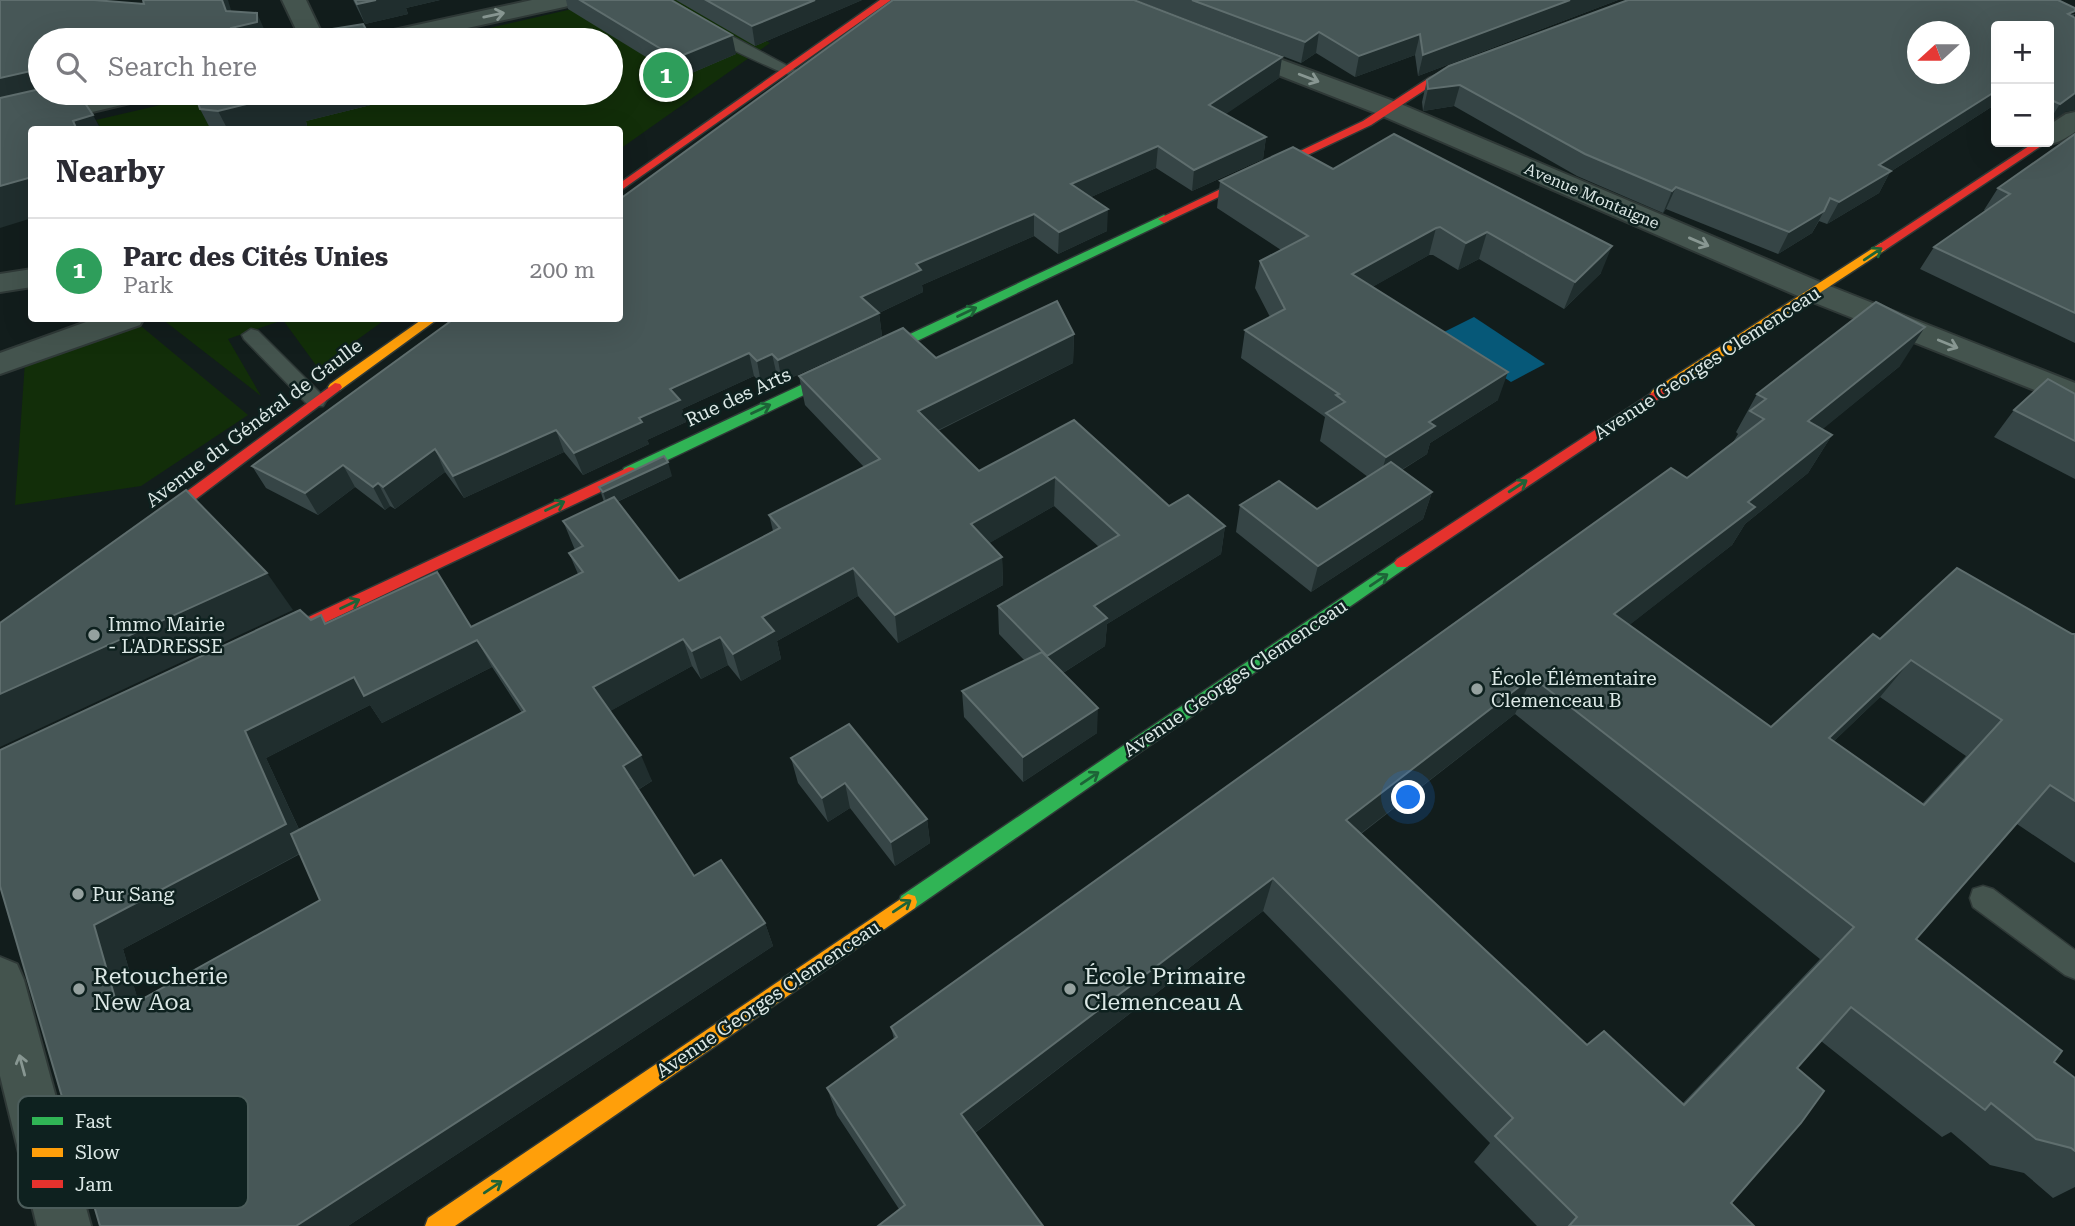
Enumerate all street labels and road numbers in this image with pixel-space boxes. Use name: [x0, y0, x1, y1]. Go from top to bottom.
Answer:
street label: Avenue Montaigne: [1522, 159, 1662, 233]
street label: Avenue Georges Clemenceau: [1589, 281, 1825, 445]
street label: Avenue du Général de Gaulle: [141, 334, 367, 512]
street label: Rue des Arts: [682, 363, 794, 431]
street label: Avenue Georges Clemenceau: [1119, 594, 1352, 762]
street label: Avenue Georges Clemenceau: [652, 915, 885, 1083]

